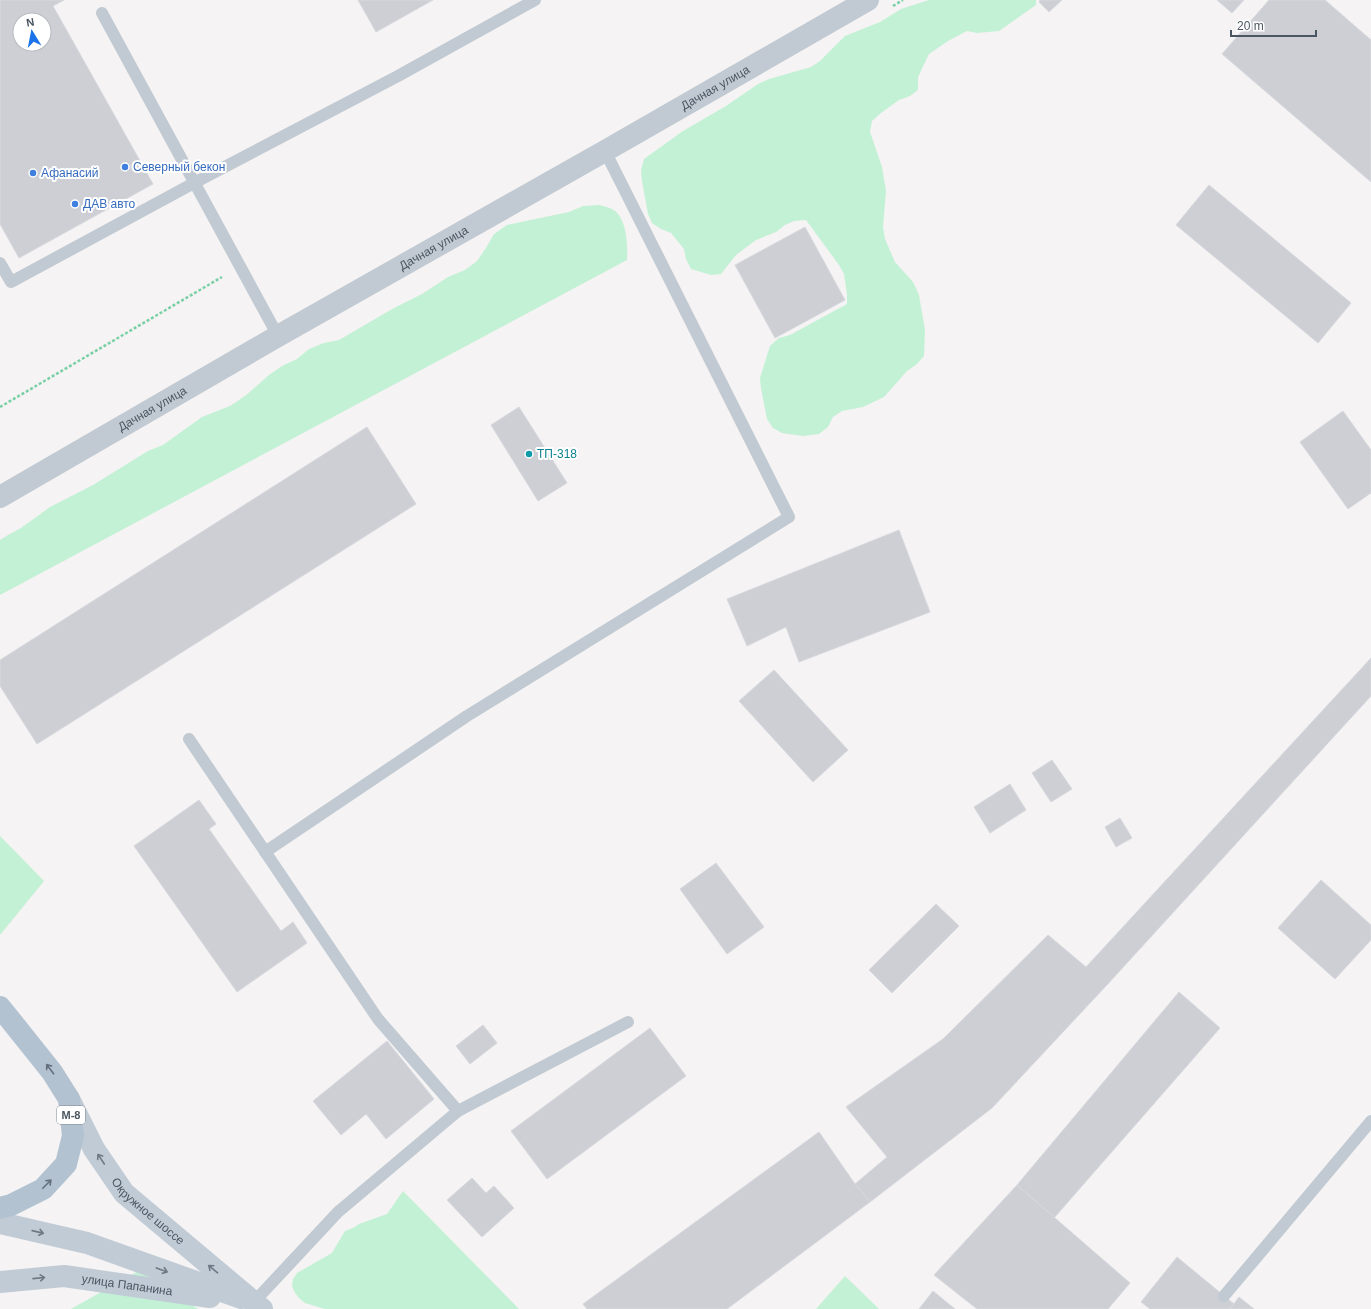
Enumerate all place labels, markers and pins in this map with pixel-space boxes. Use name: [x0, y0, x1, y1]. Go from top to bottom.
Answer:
place label: Северный бекон: [133, 160, 225, 174]
marker: Северный бекон: [120, 162, 130, 172]
place label: Афанасий: [41, 166, 98, 180]
marker: Афанасий: [28, 168, 38, 178]
place label: ДАВ авто: [83, 197, 136, 211]
marker: ДАВ авто: [70, 199, 80, 209]
place label: ТП-318: [537, 447, 577, 461]
marker: ТП-318: [524, 449, 534, 459]

